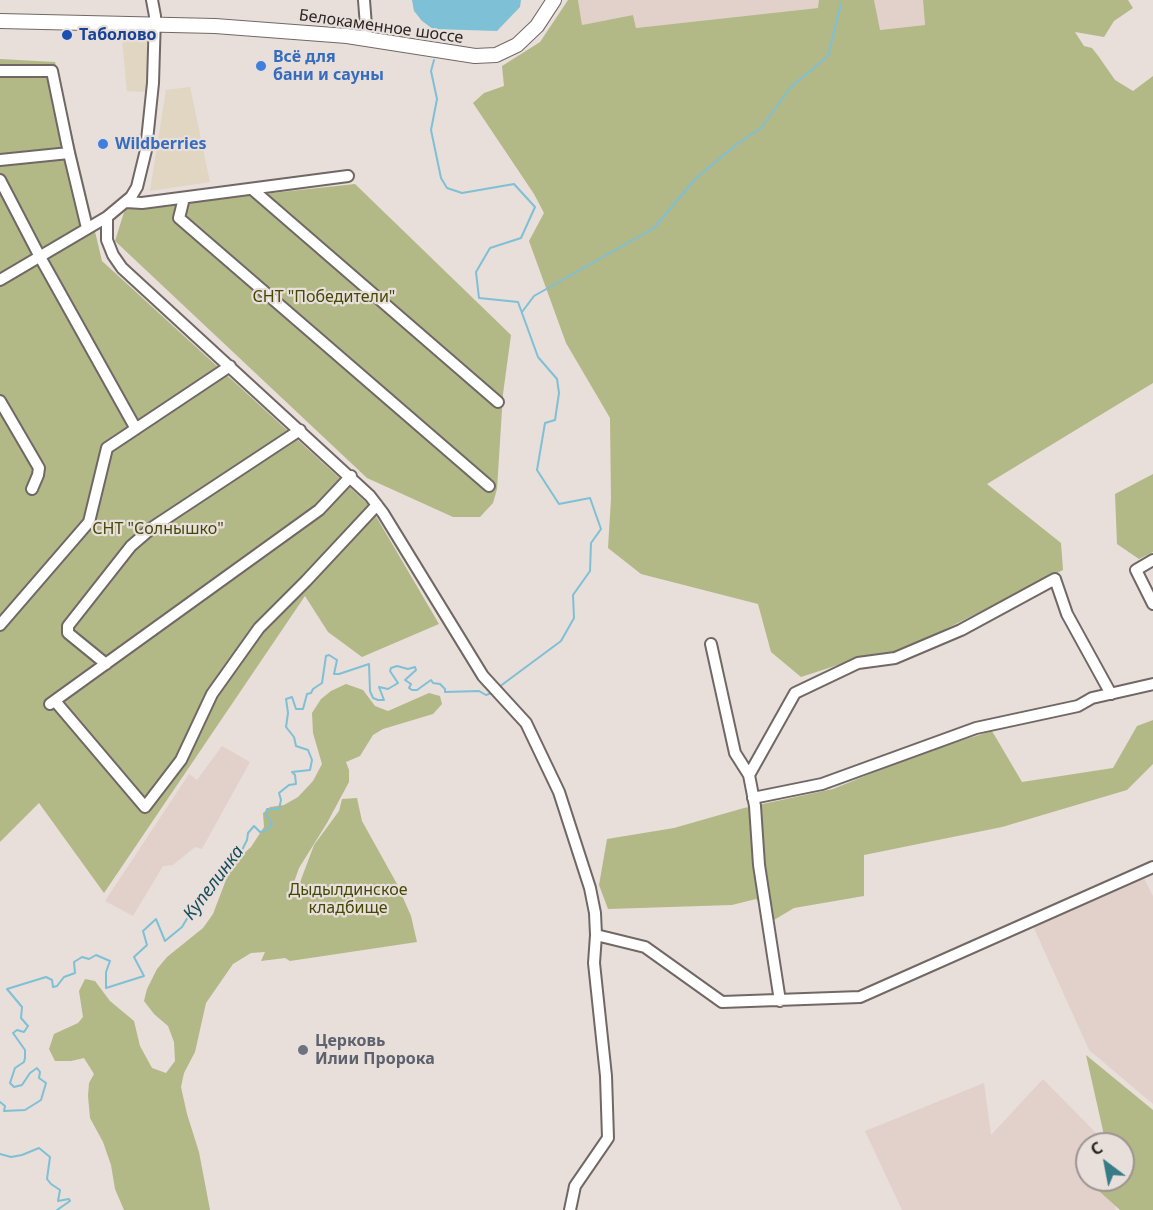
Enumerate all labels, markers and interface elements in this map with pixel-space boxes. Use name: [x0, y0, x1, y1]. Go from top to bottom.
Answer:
street label: Белокаменное шоссе: [298, 6, 464, 48]
place label: Таболово: [79, 25, 156, 45]
marker: Таболово: [60, 28, 74, 42]
place label: Всё для бани и сауны: [273, 47, 384, 85]
marker: Всё для бани и сауны: [254, 59, 268, 73]
place label: Wildberries: [115, 134, 206, 154]
marker: Wildberries: [96, 137, 110, 151]
park label: СНТ "Победители": [253, 287, 395, 307]
park label: СНТ "Солнышко": [92, 519, 224, 539]
water label: Купелинка: [179, 842, 249, 924]
park label: Дыдылдинское кладбище: [289, 880, 407, 918]
place label: Церковь Илии Пророка: [315, 1031, 435, 1069]
marker: Церковь Илии Пророка: [296, 1043, 310, 1057]
north arrow: [1075, 1132, 1135, 1192]
text: С: [1086, 1136, 1107, 1161]

